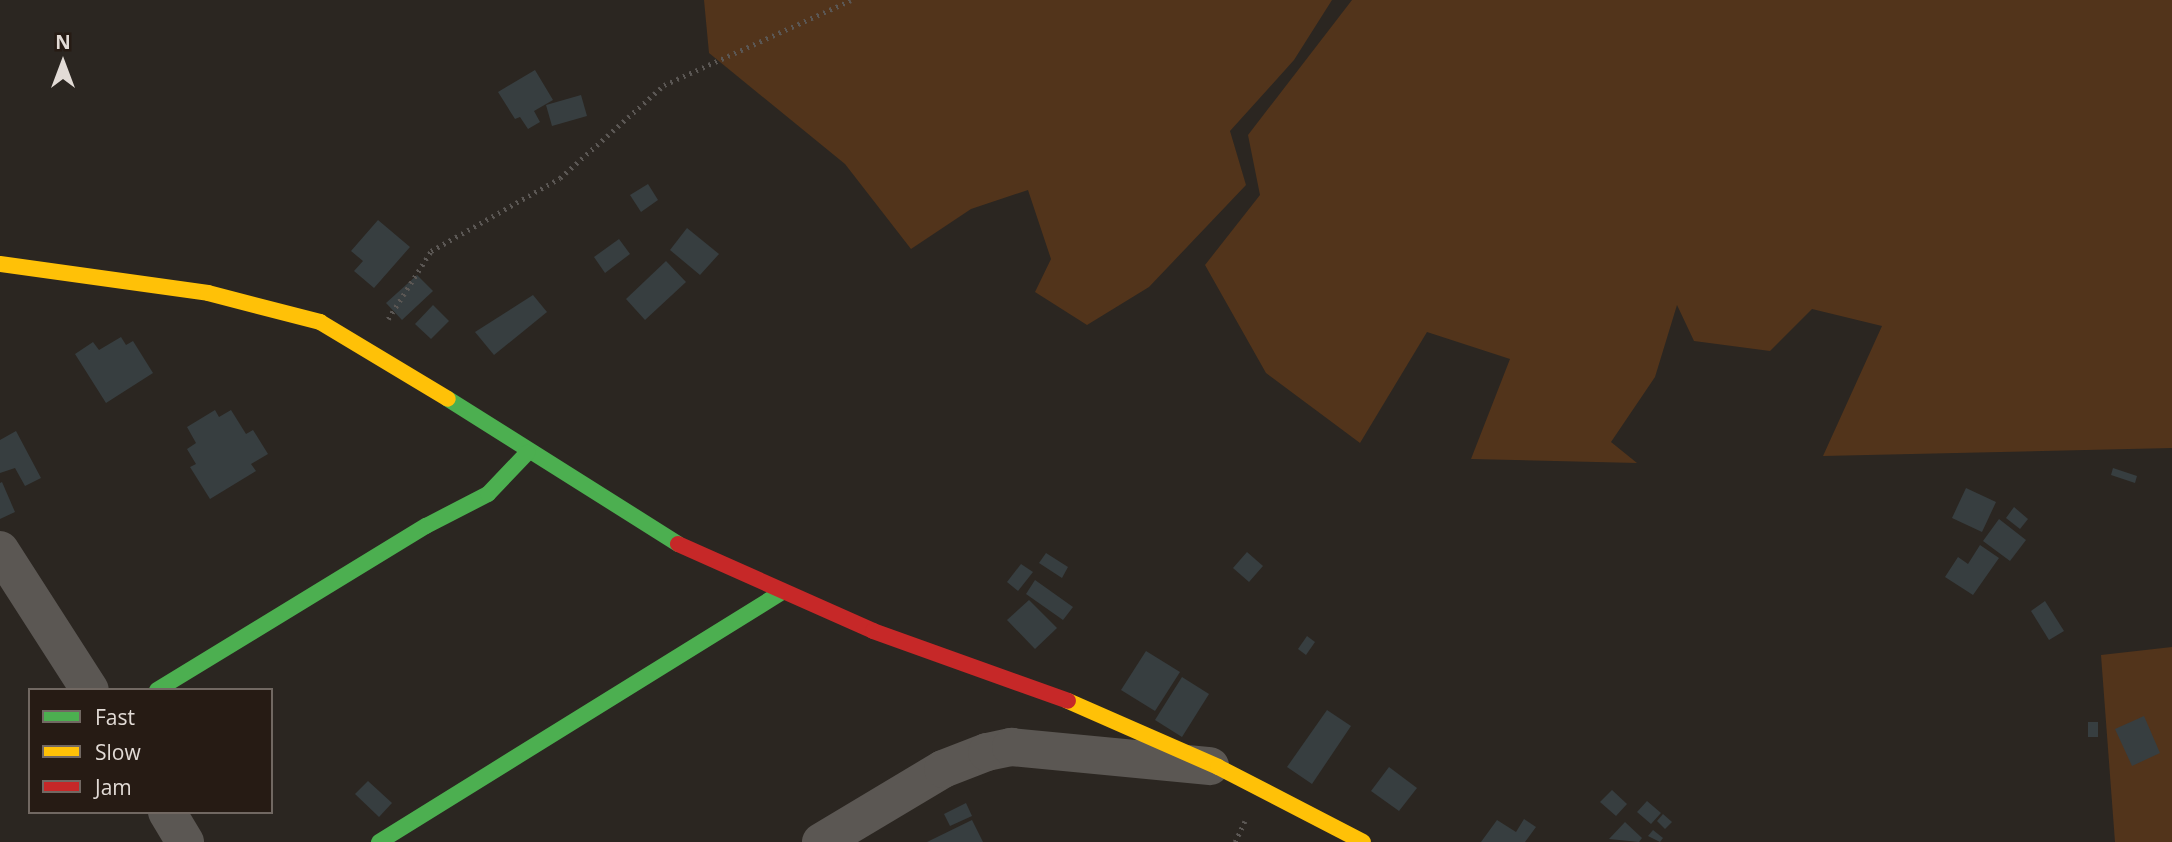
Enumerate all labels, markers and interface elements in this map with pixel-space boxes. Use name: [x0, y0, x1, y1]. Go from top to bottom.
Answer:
north arrow: [28, 28, 98, 98]
text: N: [55, 29, 71, 55]
legend: [28, 688, 273, 814]
text: Fast: [95, 703, 135, 731]
text: Slow: [95, 738, 141, 766]
text: Jam: [95, 773, 132, 801]

